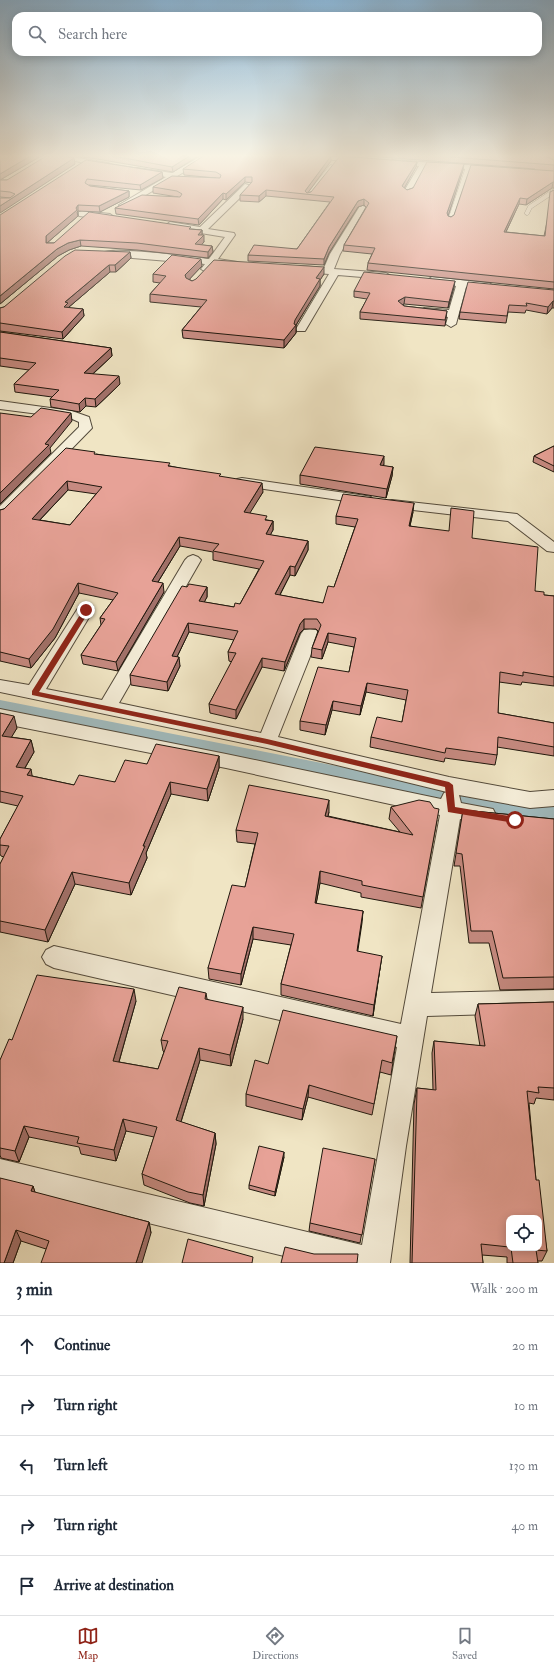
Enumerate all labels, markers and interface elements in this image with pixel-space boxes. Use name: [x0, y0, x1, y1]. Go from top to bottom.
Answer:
search box: [12, 12, 542, 56]
icon: search: [26, 23, 48, 45]
text: Search here: [58, 25, 127, 44]
route end: [77, 601, 95, 619]
route start: [506, 811, 524, 829]
map controls: [506, 1215, 542, 1251]
button: locate: [506, 1215, 542, 1251]
text: 3 min: [16, 1279, 53, 1300]
text: Walk · 200 m: [470, 1281, 538, 1297]
icon: ahead: [16, 1335, 38, 1357]
text: Continue: [54, 1336, 110, 1355]
text: 20 m: [512, 1338, 538, 1354]
icon: right: [16, 1395, 38, 1417]
text: Turn right: [54, 1396, 117, 1415]
text: 10 m: [514, 1398, 538, 1414]
icon: left: [16, 1455, 38, 1477]
text: Turn left: [54, 1456, 108, 1475]
text: 130 m: [509, 1458, 538, 1474]
icon: right: [16, 1515, 38, 1537]
text: Turn right: [54, 1516, 117, 1535]
text: 40 m: [512, 1518, 538, 1534]
icon: arrive: [16, 1575, 38, 1597]
text: Arrive at destination: [54, 1576, 174, 1595]
tab: Map: [77, 1625, 99, 1662]
tab: Directions: [252, 1625, 299, 1662]
tab: Saved: [452, 1625, 477, 1662]

